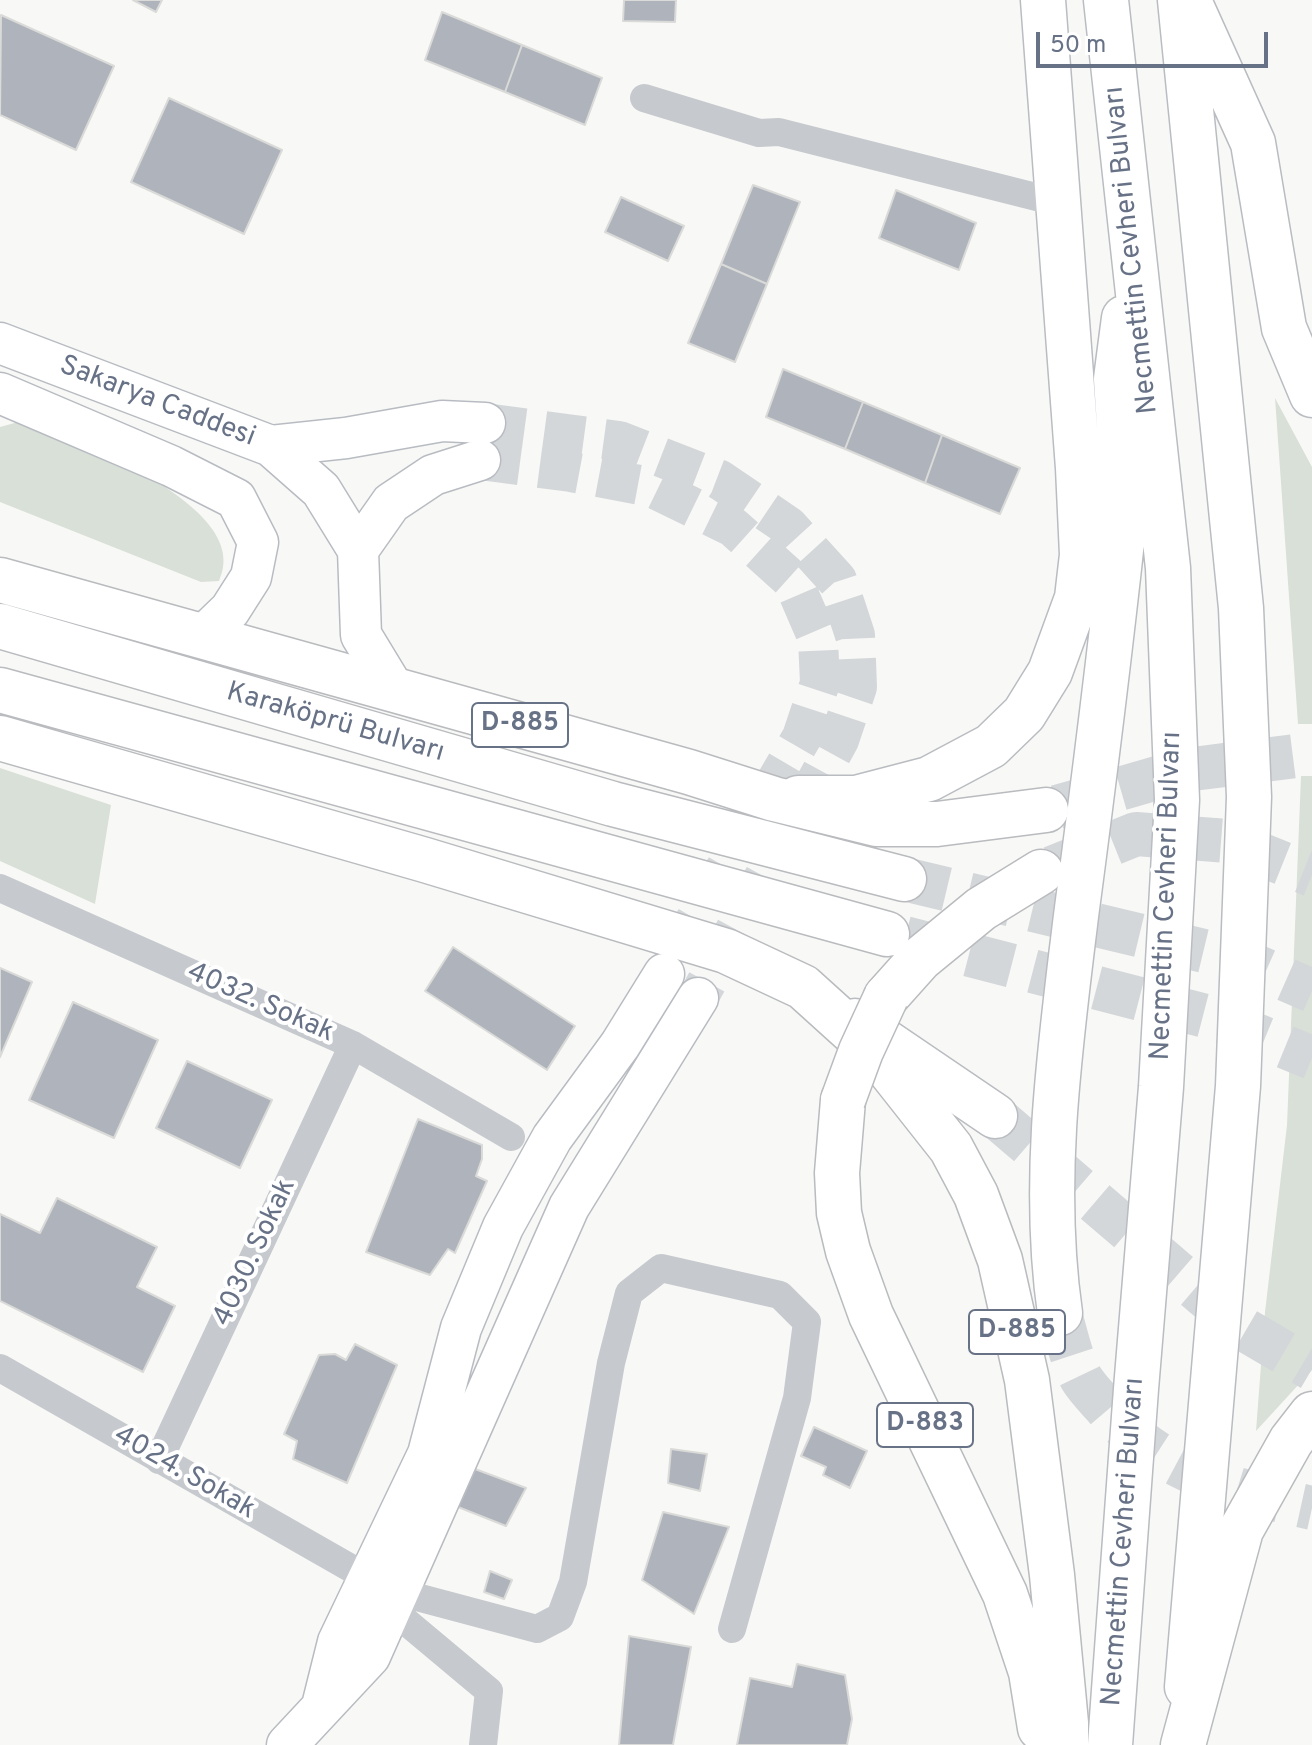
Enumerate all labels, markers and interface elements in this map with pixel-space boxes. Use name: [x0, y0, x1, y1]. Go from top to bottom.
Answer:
scale bar: [1040, 16, 1272, 66]
text: 50 m: [1050, 31, 1106, 61]
street label: Necmettin Cevheri Bulvarı: [1099, 84, 1167, 416]
street label: Sakarya Caddesi: [54, 350, 260, 456]
street label: Karaköprü Bulvarı: [222, 677, 448, 771]
road number: D-885: [472, 703, 568, 747]
street label: Necmettin Cevheri Bulvarı: [1145, 731, 1191, 1061]
street label: 4032. Sokak: [181, 957, 339, 1051]
street label: 4030. Sokak: [207, 1174, 305, 1332]
road number: D-885: [969, 1310, 1065, 1354]
street label: Necmettin Cevheri Bulvarı: [1097, 1377, 1153, 1707]
road number: D-883: [877, 1403, 973, 1447]
street label: 4024. Sokak: [107, 1420, 261, 1528]

